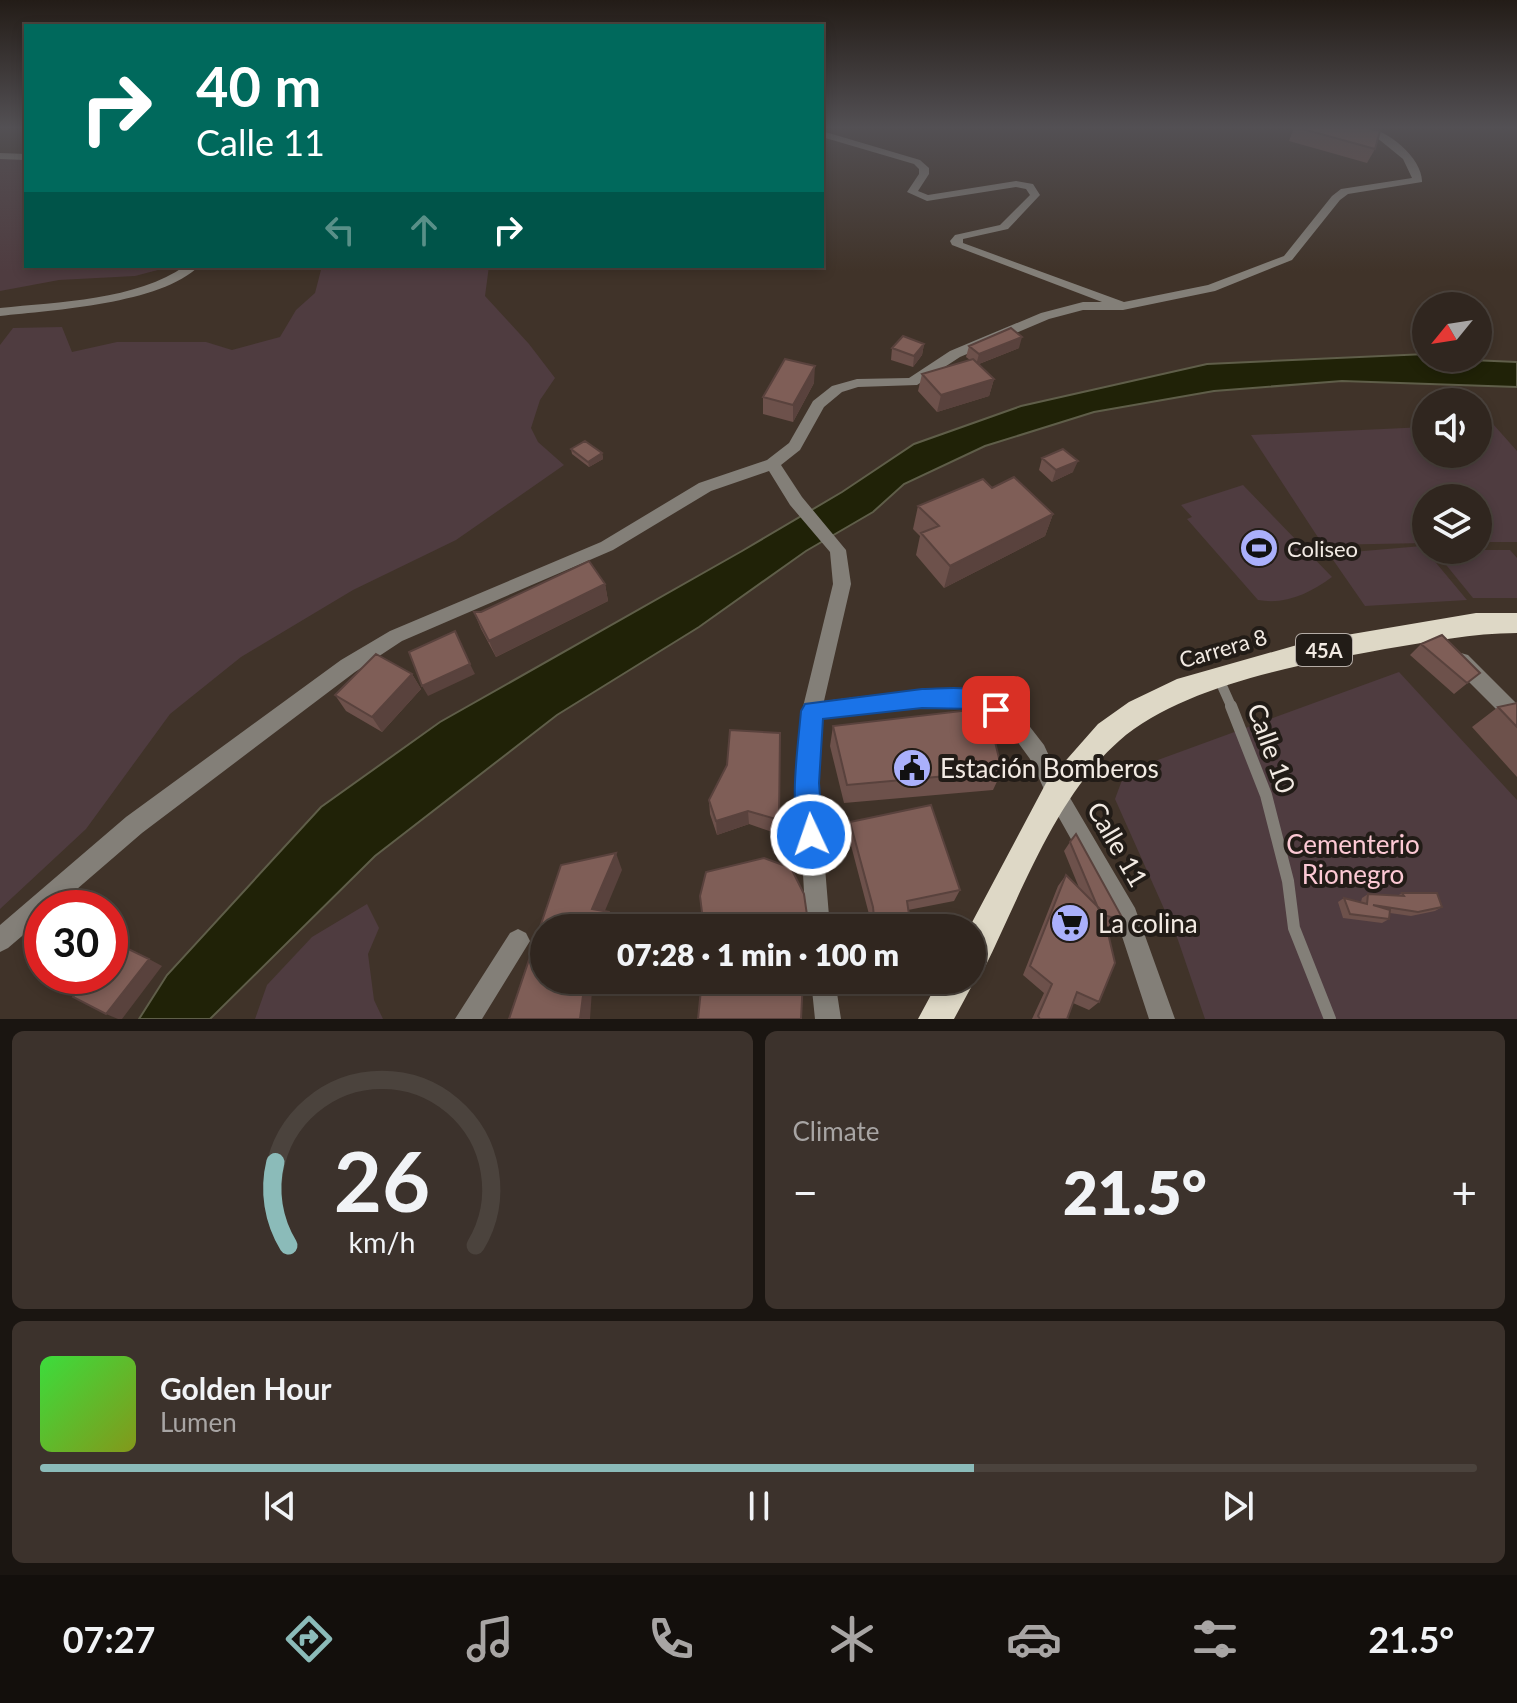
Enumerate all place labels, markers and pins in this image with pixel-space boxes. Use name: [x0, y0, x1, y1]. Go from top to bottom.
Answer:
sports icon: Coliseo: [1238, 527, 1280, 569]
place label: Coliseo: [1287, 535, 1358, 562]
pin: [962, 676, 1030, 744]
public building icon: Estación Bomberos: [891, 747, 933, 789]
place label: Estación Bomberos: [940, 752, 1159, 784]
supermarket icon: La colina: [1049, 902, 1091, 944]
place label: La colina: [1098, 907, 1198, 939]

